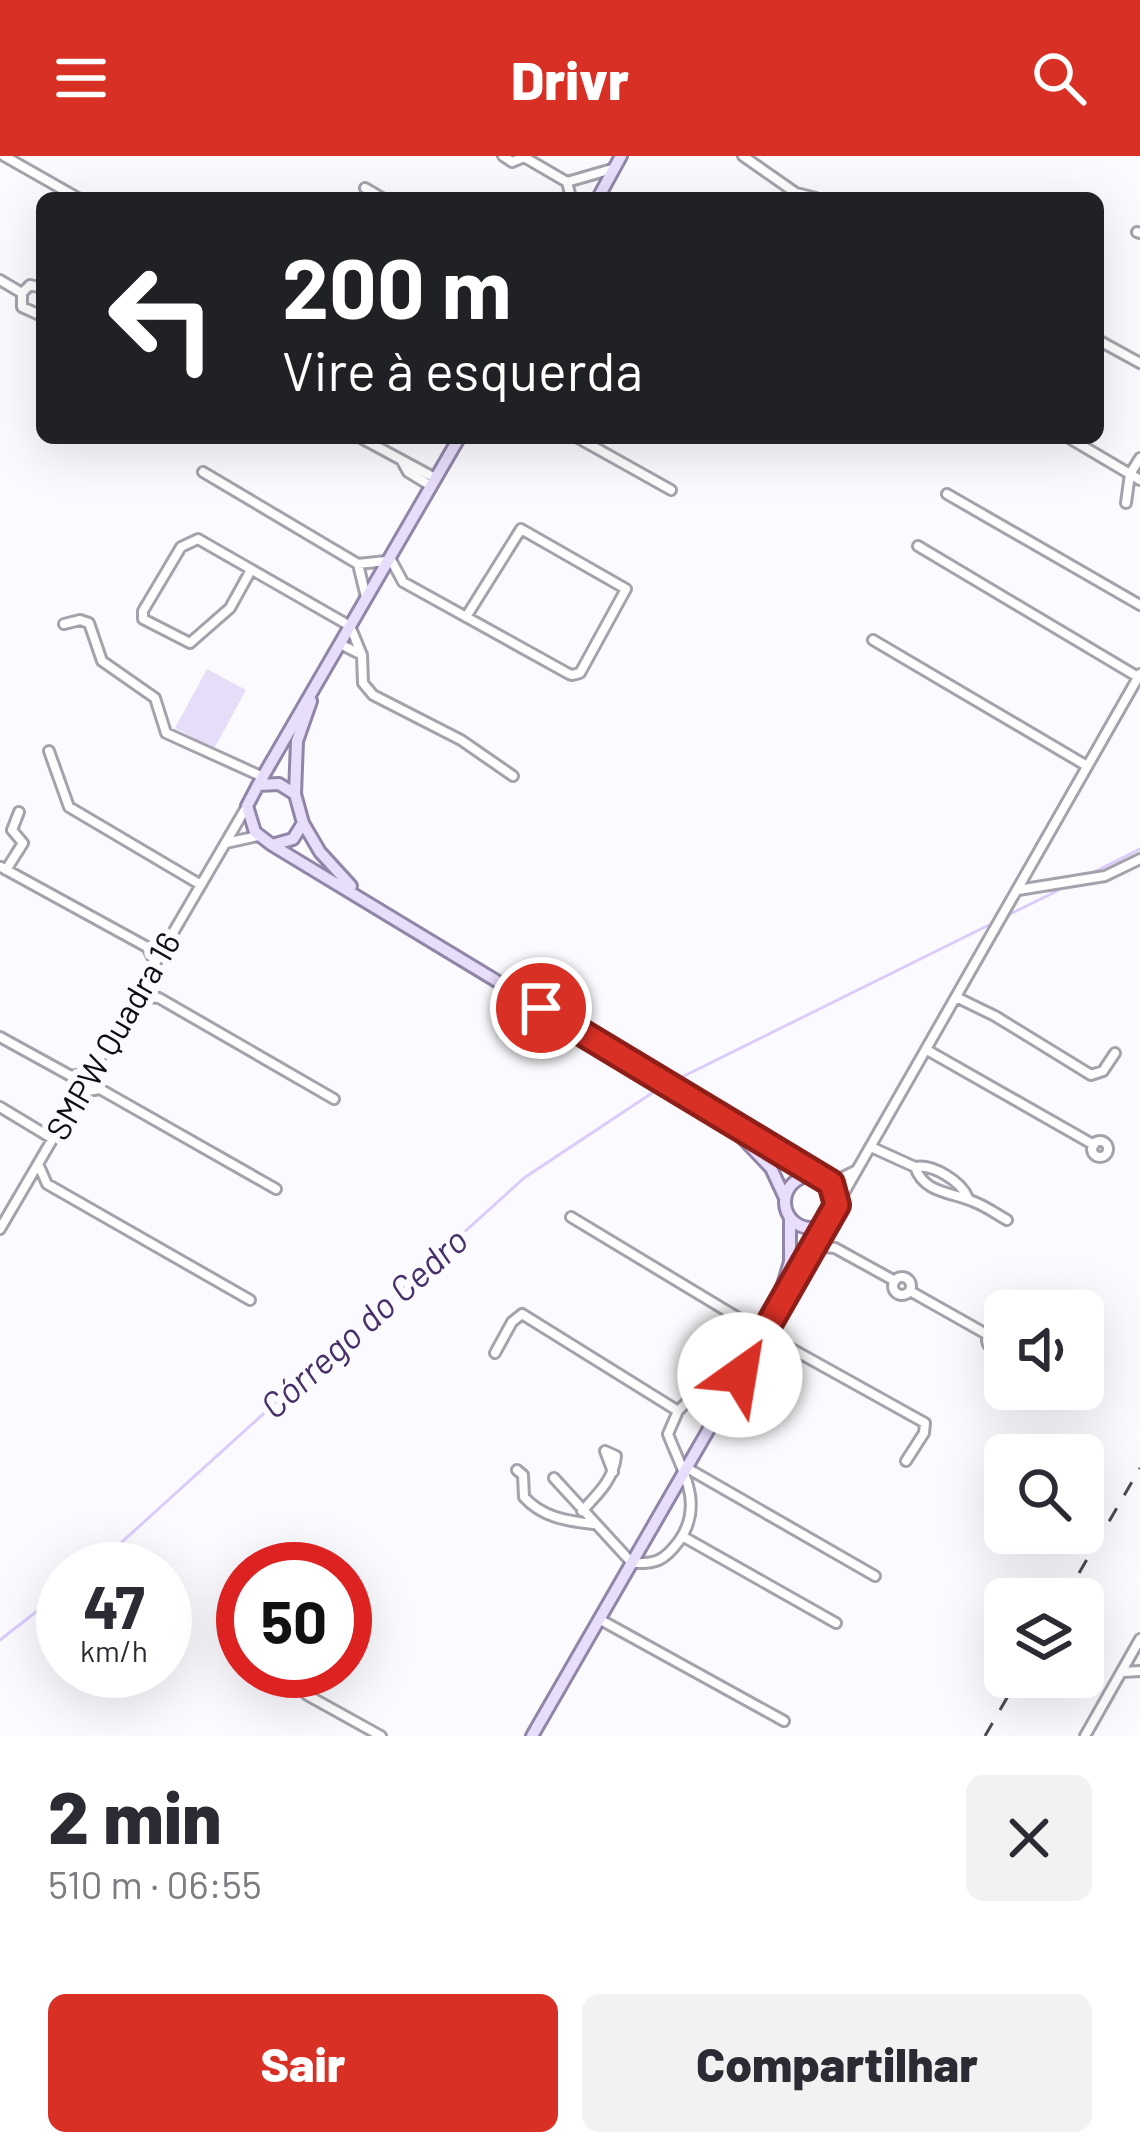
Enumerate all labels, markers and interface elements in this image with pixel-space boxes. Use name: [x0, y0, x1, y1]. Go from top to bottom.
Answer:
icon: menu: [48, 45, 114, 111]
icon: search: [1026, 45, 1092, 111]
text: Drivr: [511, 46, 629, 111]
text: 200 m: [282, 235, 512, 336]
icon: left: [84, 240, 240, 396]
text: Vire à esquerda: [282, 337, 643, 402]
street label: SMPW Quadra 16: [37, 924, 188, 1147]
pin: [490, 957, 592, 1059]
icon: arrive: [508, 975, 574, 1041]
water label: Córrego do Cedro: [251, 1218, 475, 1426]
map controls: [984, 1290, 1104, 1698]
button: sound: [984, 1290, 1104, 1410]
position arrow: [677, 1312, 803, 1438]
button: search: [984, 1434, 1104, 1554]
speed limit sign: 50: [216, 1542, 372, 1698]
text: 47: [83, 1569, 145, 1641]
button: layers: [984, 1578, 1104, 1698]
text: km/h: [80, 1632, 148, 1668]
text: 2 min: [48, 1772, 222, 1858]
button: close: [966, 1775, 1092, 1901]
text: 510 m · 06:55: [48, 1860, 262, 1907]
button: Sair: [48, 1994, 558, 2132]
button: Compartilhar: [582, 1994, 1092, 2132]

